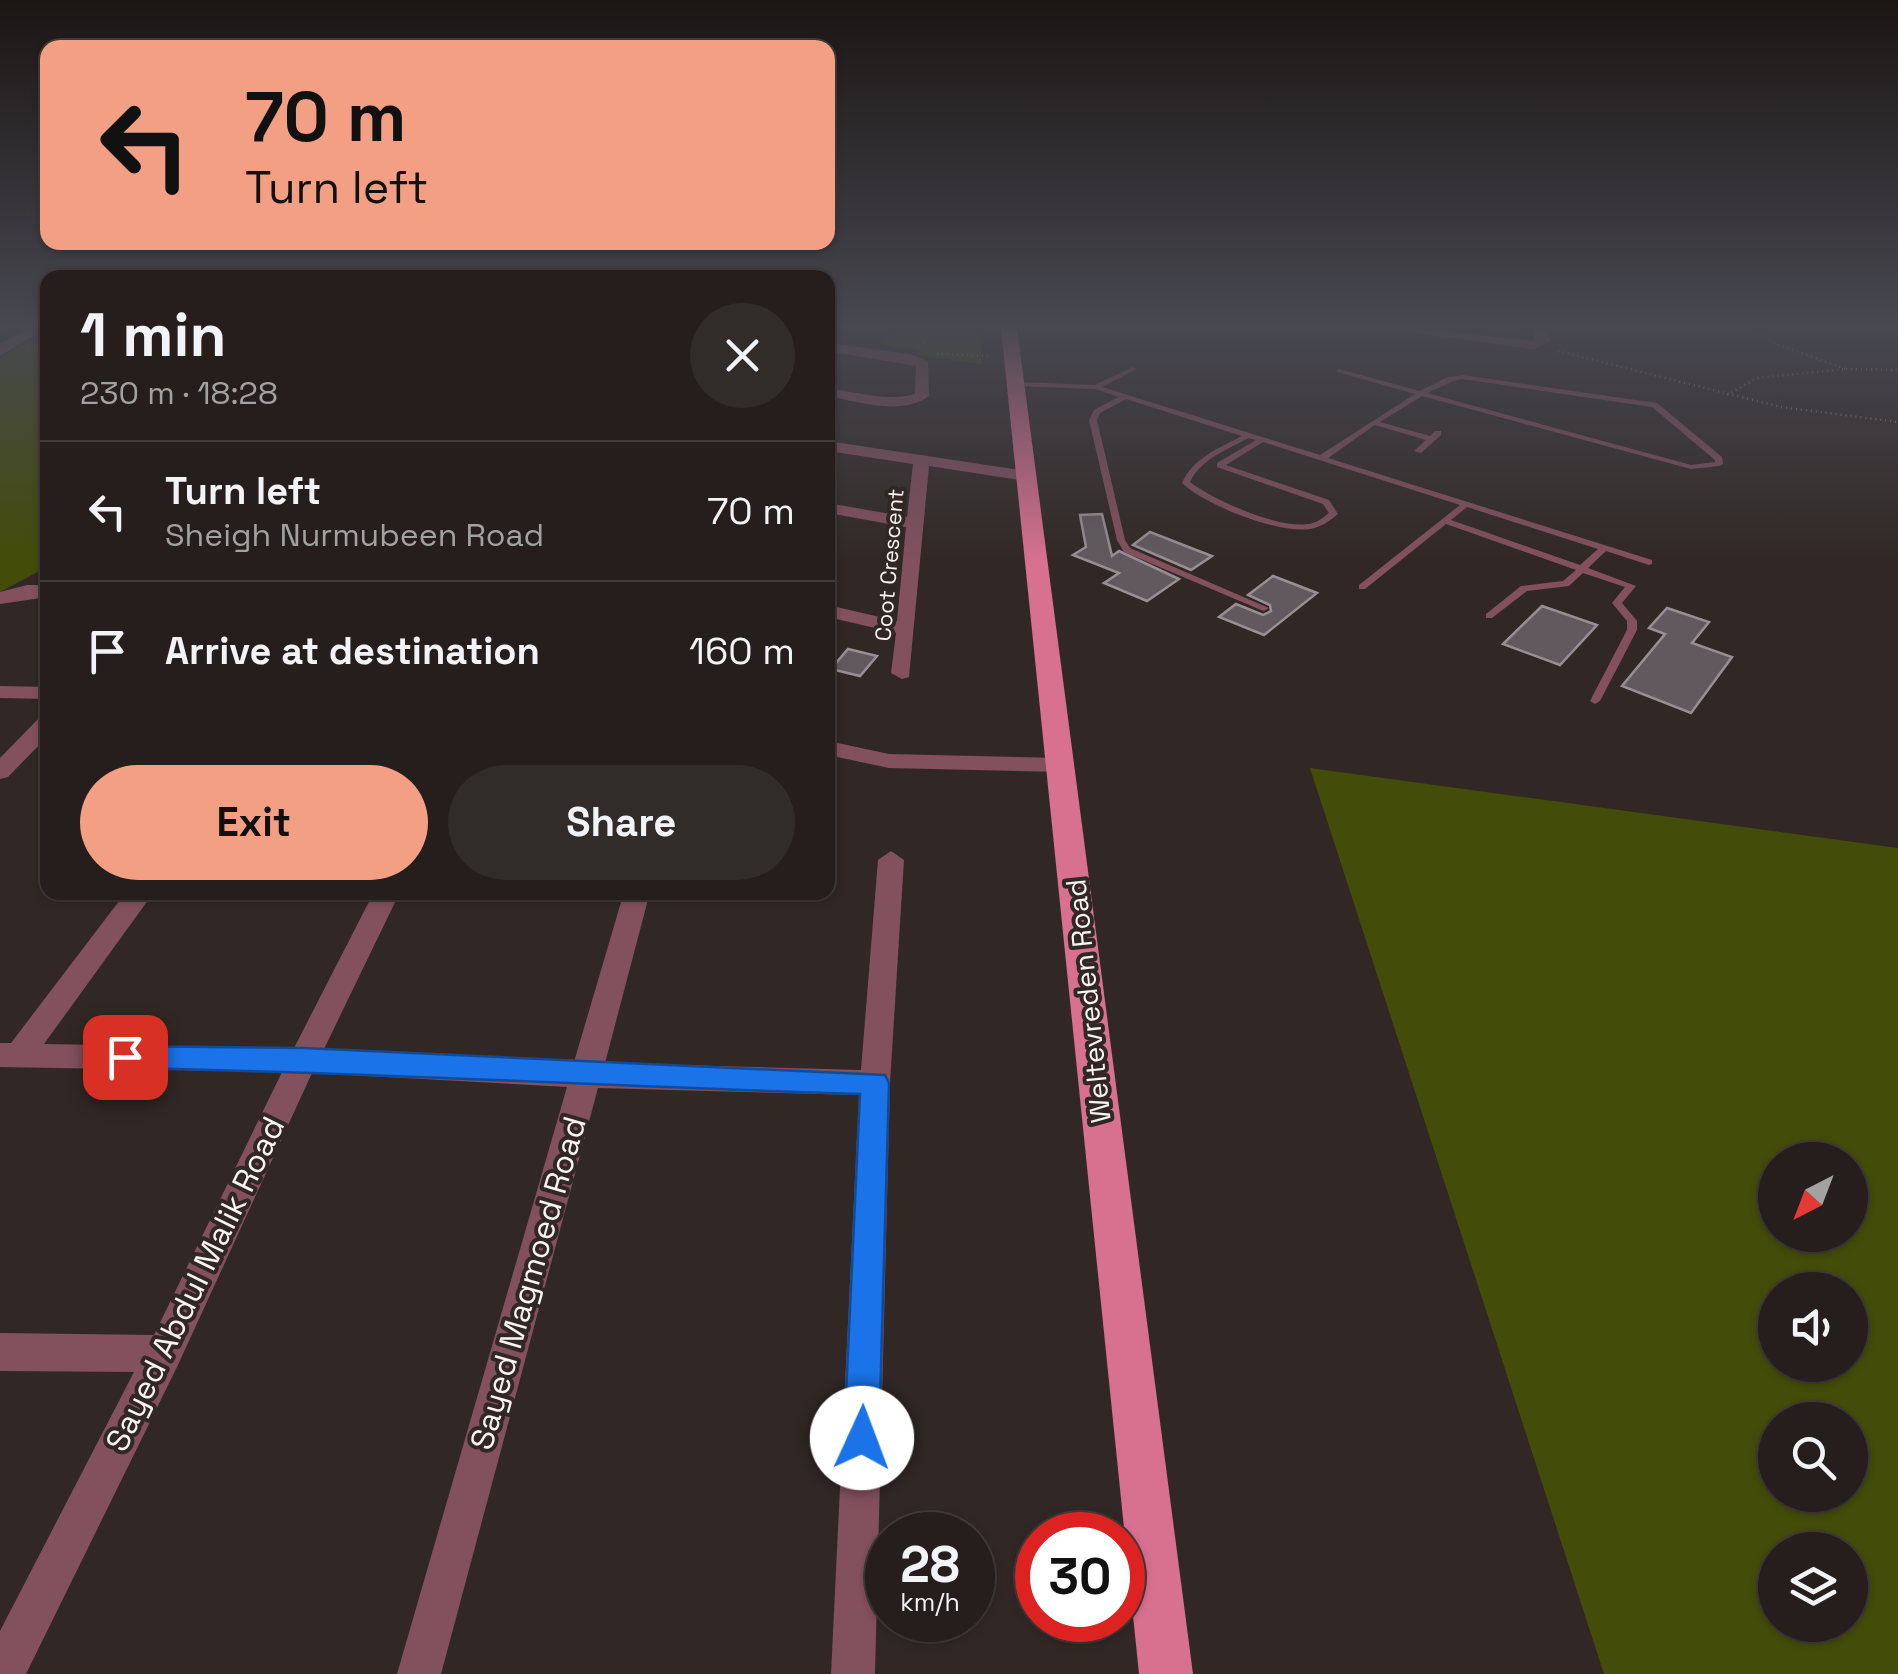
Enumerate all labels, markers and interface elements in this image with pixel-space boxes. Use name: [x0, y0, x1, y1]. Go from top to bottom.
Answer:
text: 70 m: [245, 72, 406, 161]
icon: left: [80, 80, 210, 210]
text: Turn left: [245, 159, 428, 216]
text: 1 min: [80, 297, 227, 374]
button: close: [690, 303, 795, 408]
text: 230 m · 18:28: [80, 373, 278, 413]
text: Turn left: [165, 467, 321, 515]
icon: left: [80, 484, 135, 539]
text: 70 m: [707, 487, 795, 535]
street label: Coot Crescent: [868, 488, 910, 642]
text: Sheigh Nurmubeen Road: [165, 515, 544, 555]
icon: arrive: [80, 624, 135, 679]
text: Arrive at destination: [165, 627, 540, 675]
text: 160 m: [689, 627, 795, 675]
button: Exit: [80, 765, 428, 880]
button: Share: [448, 765, 795, 880]
street label: Weltevreden Road: [1057, 877, 1119, 1125]
pin: [83, 1015, 168, 1100]
icon: arrive: [98, 1030, 153, 1085]
street label: Sayed Abdul Malik Road: [97, 1110, 293, 1458]
street label: Sayed Magmoed Road: [461, 1112, 595, 1454]
north arrow: [1758, 1142, 1868, 1252]
map controls: [1758, 1142, 1868, 1642]
button: sound: [1758, 1272, 1868, 1382]
position arrow: [810, 1386, 914, 1490]
button: search: [1758, 1402, 1868, 1512]
speed limit sign: 30: [1015, 1512, 1145, 1642]
button: layers: [1758, 1532, 1868, 1642]
text: 28: [900, 1533, 960, 1597]
text: km/h: [900, 1586, 960, 1618]

